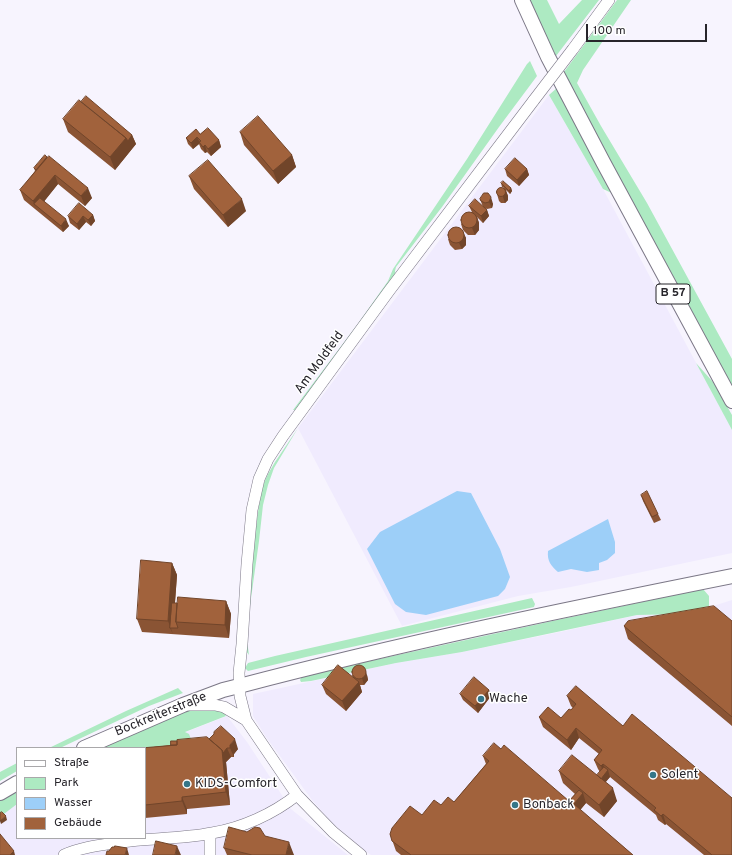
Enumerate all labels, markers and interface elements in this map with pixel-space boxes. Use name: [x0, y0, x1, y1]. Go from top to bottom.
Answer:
scale bar: [588, 16, 709, 42]
text: 100 m: [593, 23, 626, 39]
road number: B 57: [656, 284, 690, 304]
street label: Am Moldfeld: [292, 329, 348, 397]
street label: Bockreiterstraße: [113, 689, 209, 741]
place label: Wache: [489, 691, 528, 707]
marker: Wache: [476, 694, 486, 704]
legend: [16, 747, 146, 839]
text: Straße: [54, 755, 89, 771]
place label: Solent: [661, 767, 698, 783]
marker: Solent: [648, 770, 658, 780]
text: Park: [54, 775, 79, 791]
place label: KIDS-Comfort: [195, 776, 277, 792]
marker: KIDS-Comfort: [182, 779, 192, 789]
text: Wasser: [54, 795, 92, 811]
place label: Bonback: [523, 797, 574, 813]
marker: Bonback: [510, 800, 520, 810]
text: Gebäude: [54, 815, 102, 831]

